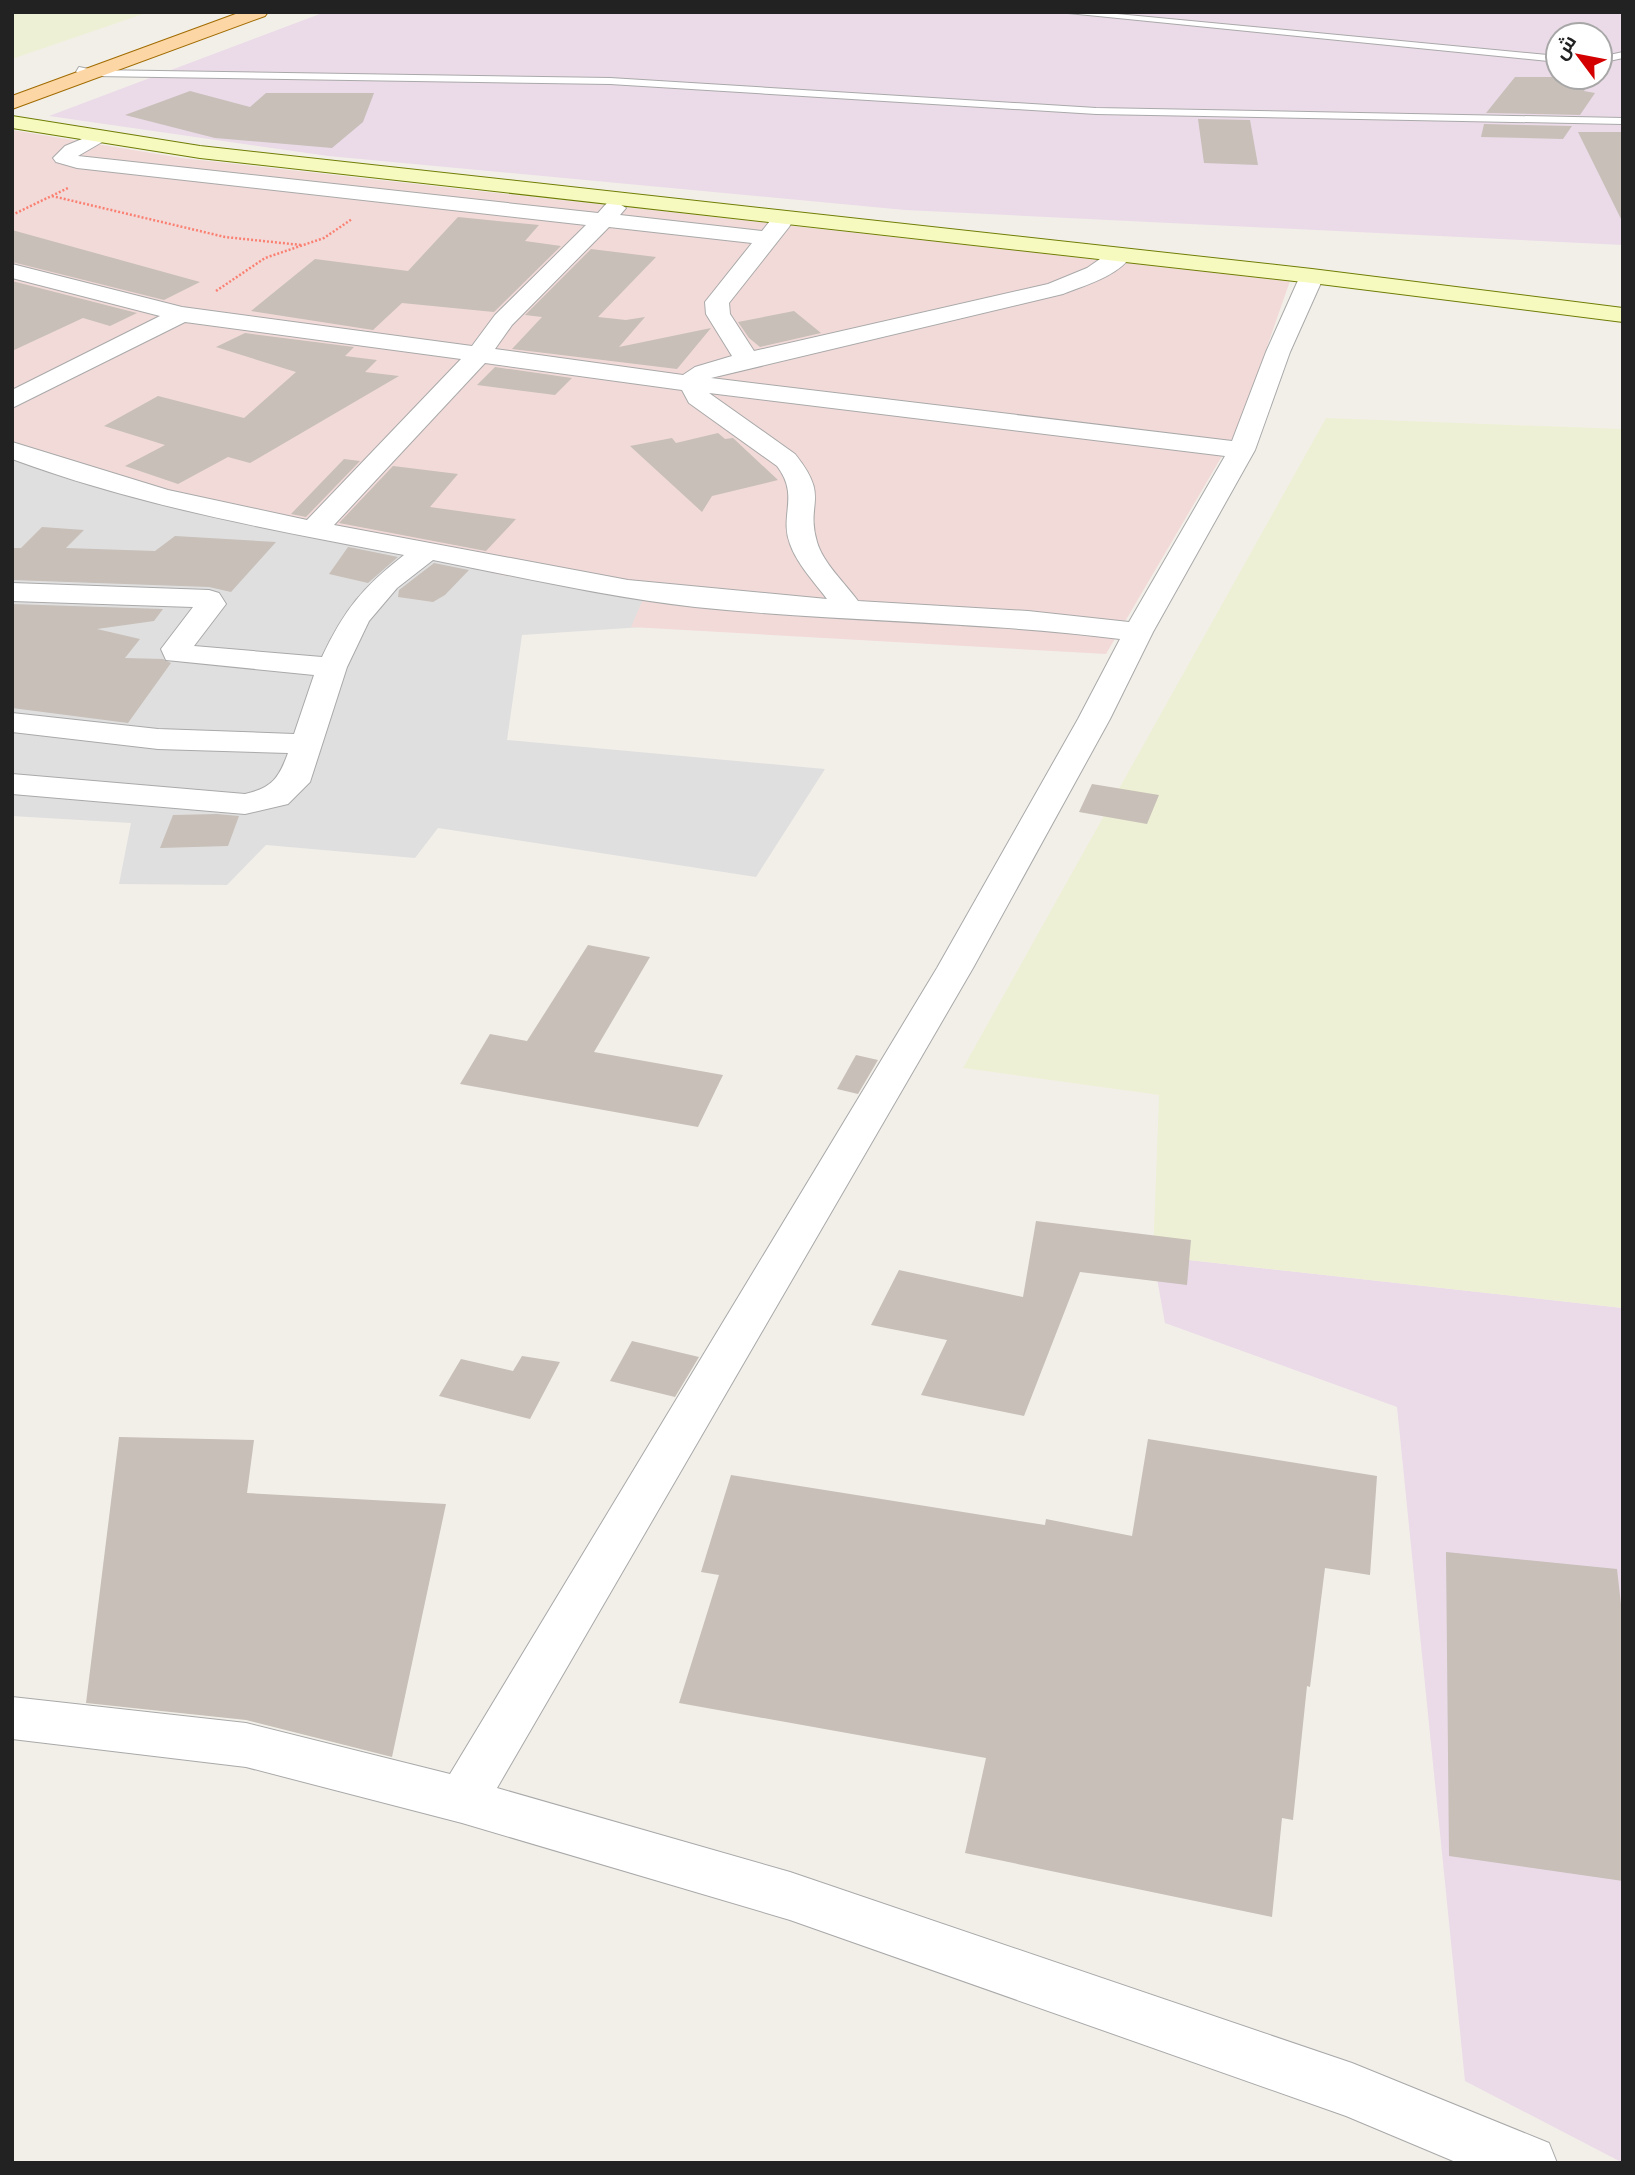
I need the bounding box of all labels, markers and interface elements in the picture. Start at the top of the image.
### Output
north arrow [1544,21,1614,91]
text: ش [1548,30,1581,64]

